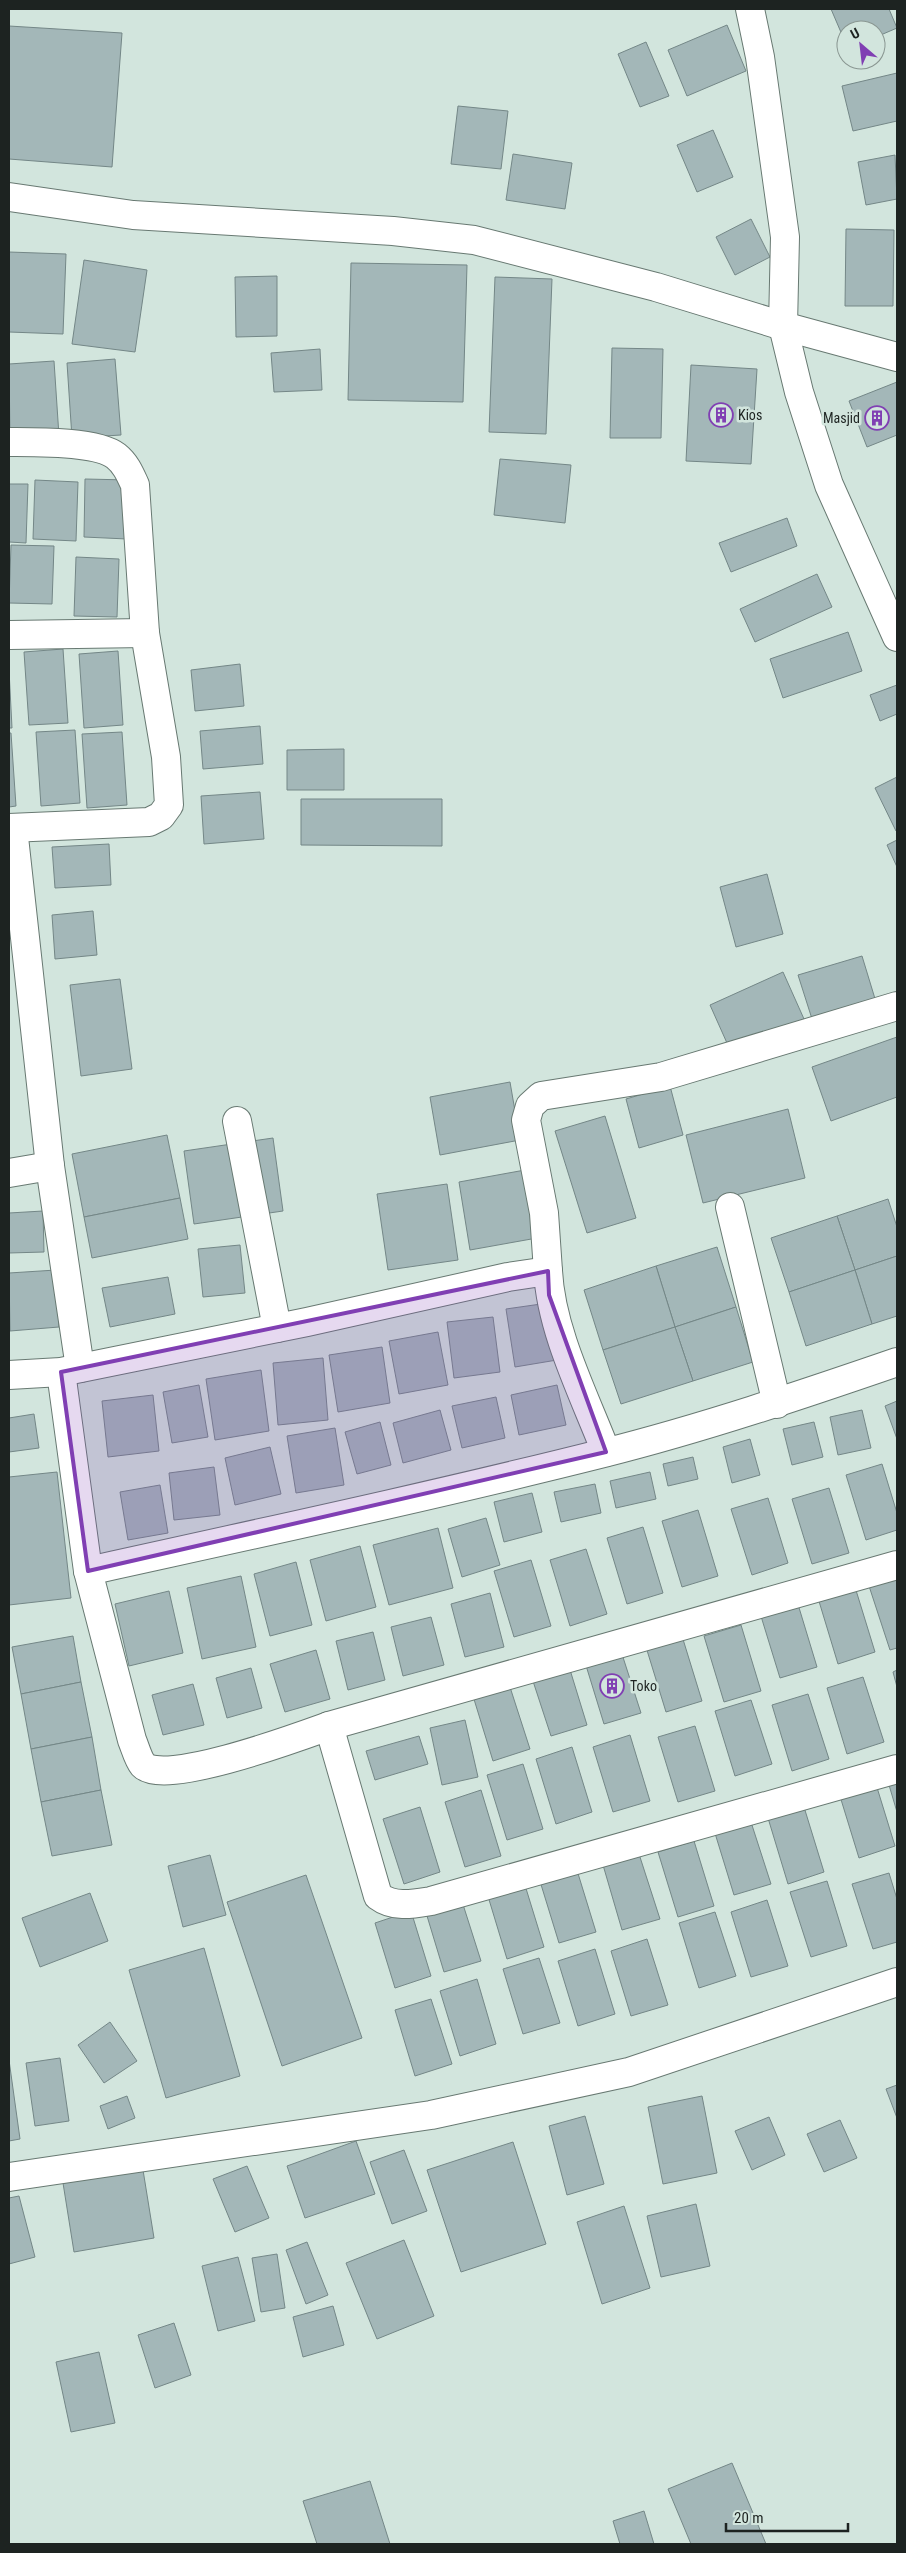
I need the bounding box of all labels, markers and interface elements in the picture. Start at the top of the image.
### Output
north arrow [836,20,886,70]
text: U [848,25,862,42]
building icon: Kios [708,402,734,428]
building icon: Masjid [864,405,890,431]
place label: Kios [738,407,762,423]
place label: Masjid [823,410,860,426]
building icon: Toko [599,1673,625,1699]
place label: Toko [630,1678,657,1694]
scale bar [726,2500,848,2532]
text: 20 m [734,2509,764,2527]

